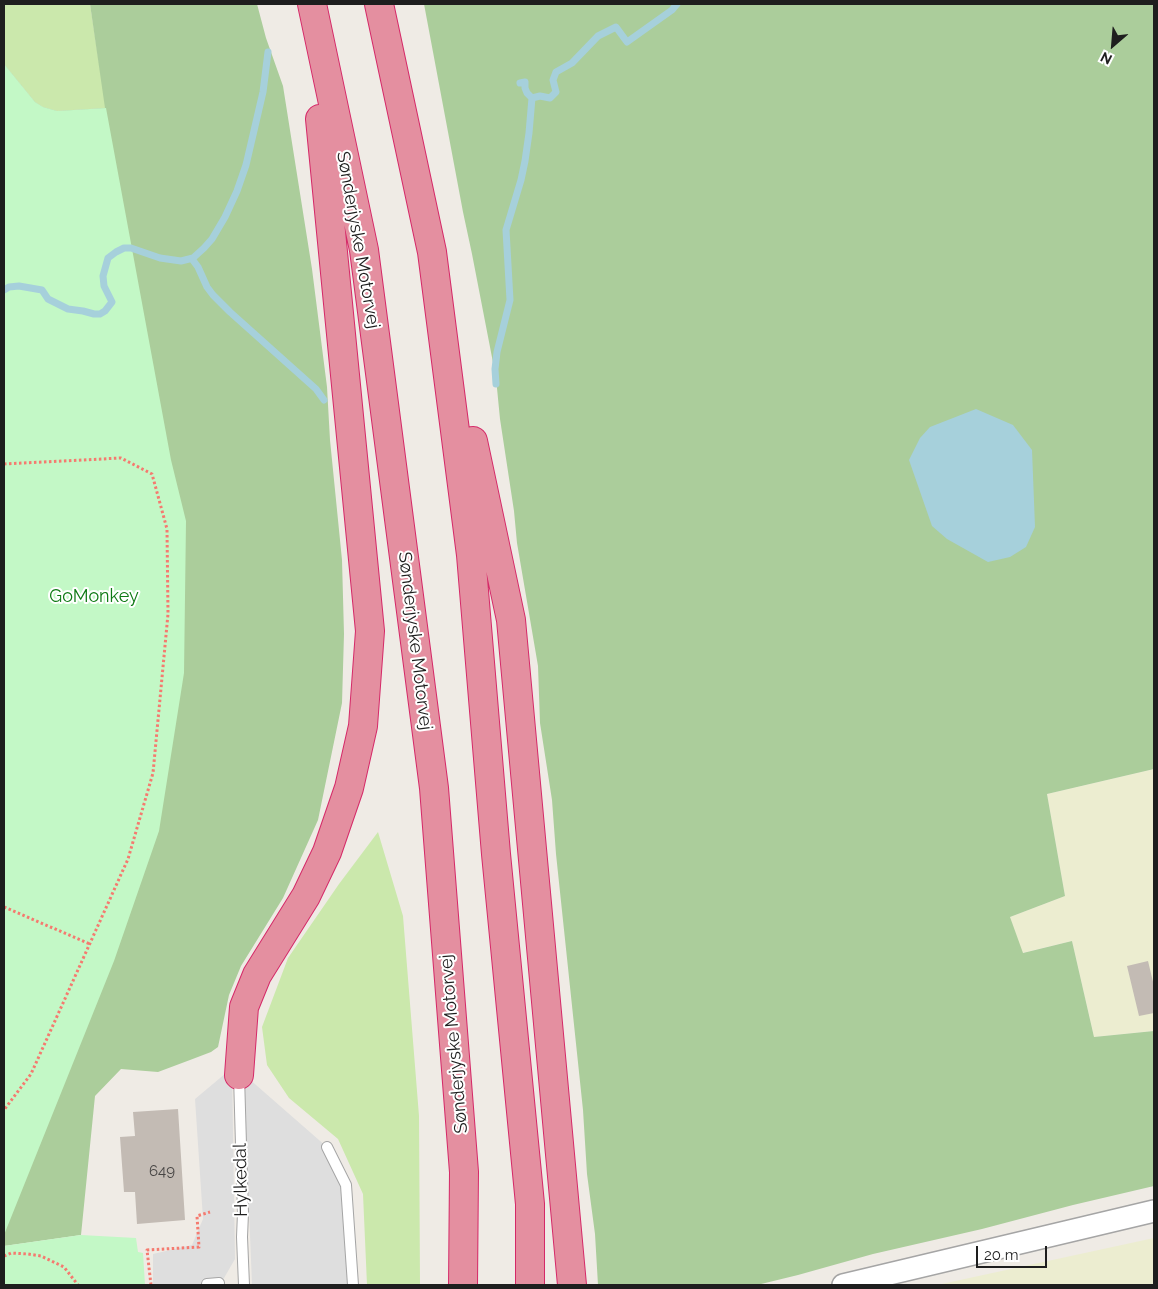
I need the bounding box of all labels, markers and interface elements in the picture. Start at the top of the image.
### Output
north arrow [1088,20,1138,70]
text: N [1098,49,1115,68]
street label: Sønderjyske Motorvej [332,150,384,330]
street label: Sønderjyske Motorvej [393,551,437,731]
park label: GoMonkey [49,586,139,608]
street label: Sønderjyske Motorvej [435,954,473,1134]
street label: Hylkedal [230,1143,252,1217]
house number: 649 [149,1162,175,1180]
scale bar [978,1236,1049,1268]
text: 20 m [984,1246,1019,1264]

